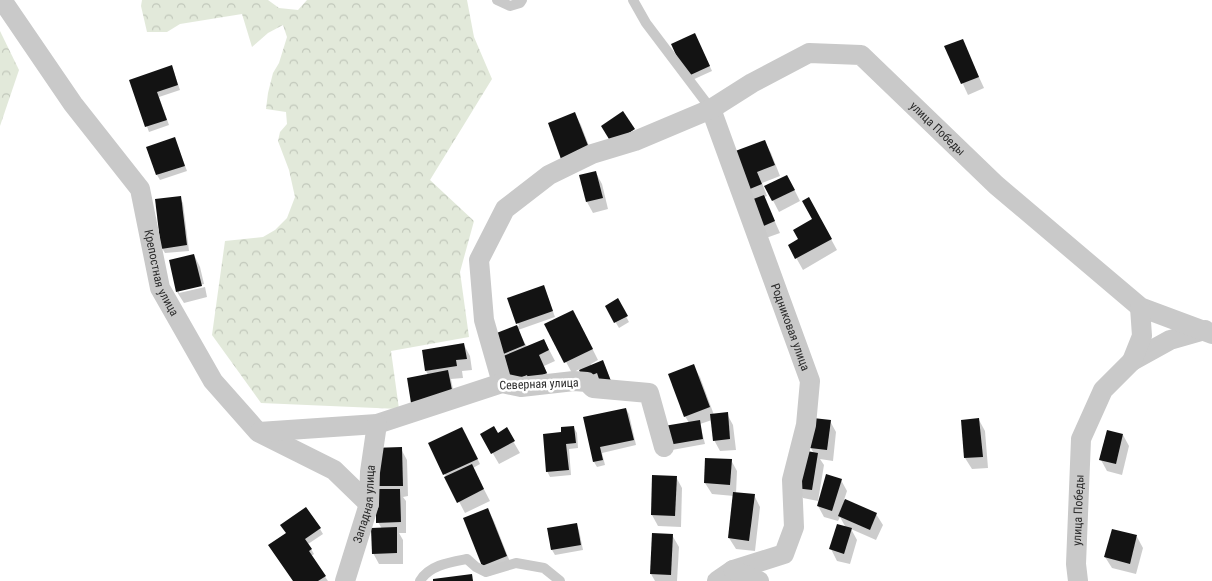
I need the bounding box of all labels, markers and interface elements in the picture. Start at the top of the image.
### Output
street label: улица Победы [907,99,968,158]
street label: Крепостная улица [141,228,182,319]
street label: Родниковая улица [768,281,813,373]
street label: Северная улица [499,376,579,392]
street label: Западная улица [350,464,378,545]
street label: улица Победы [1070,474,1087,546]

